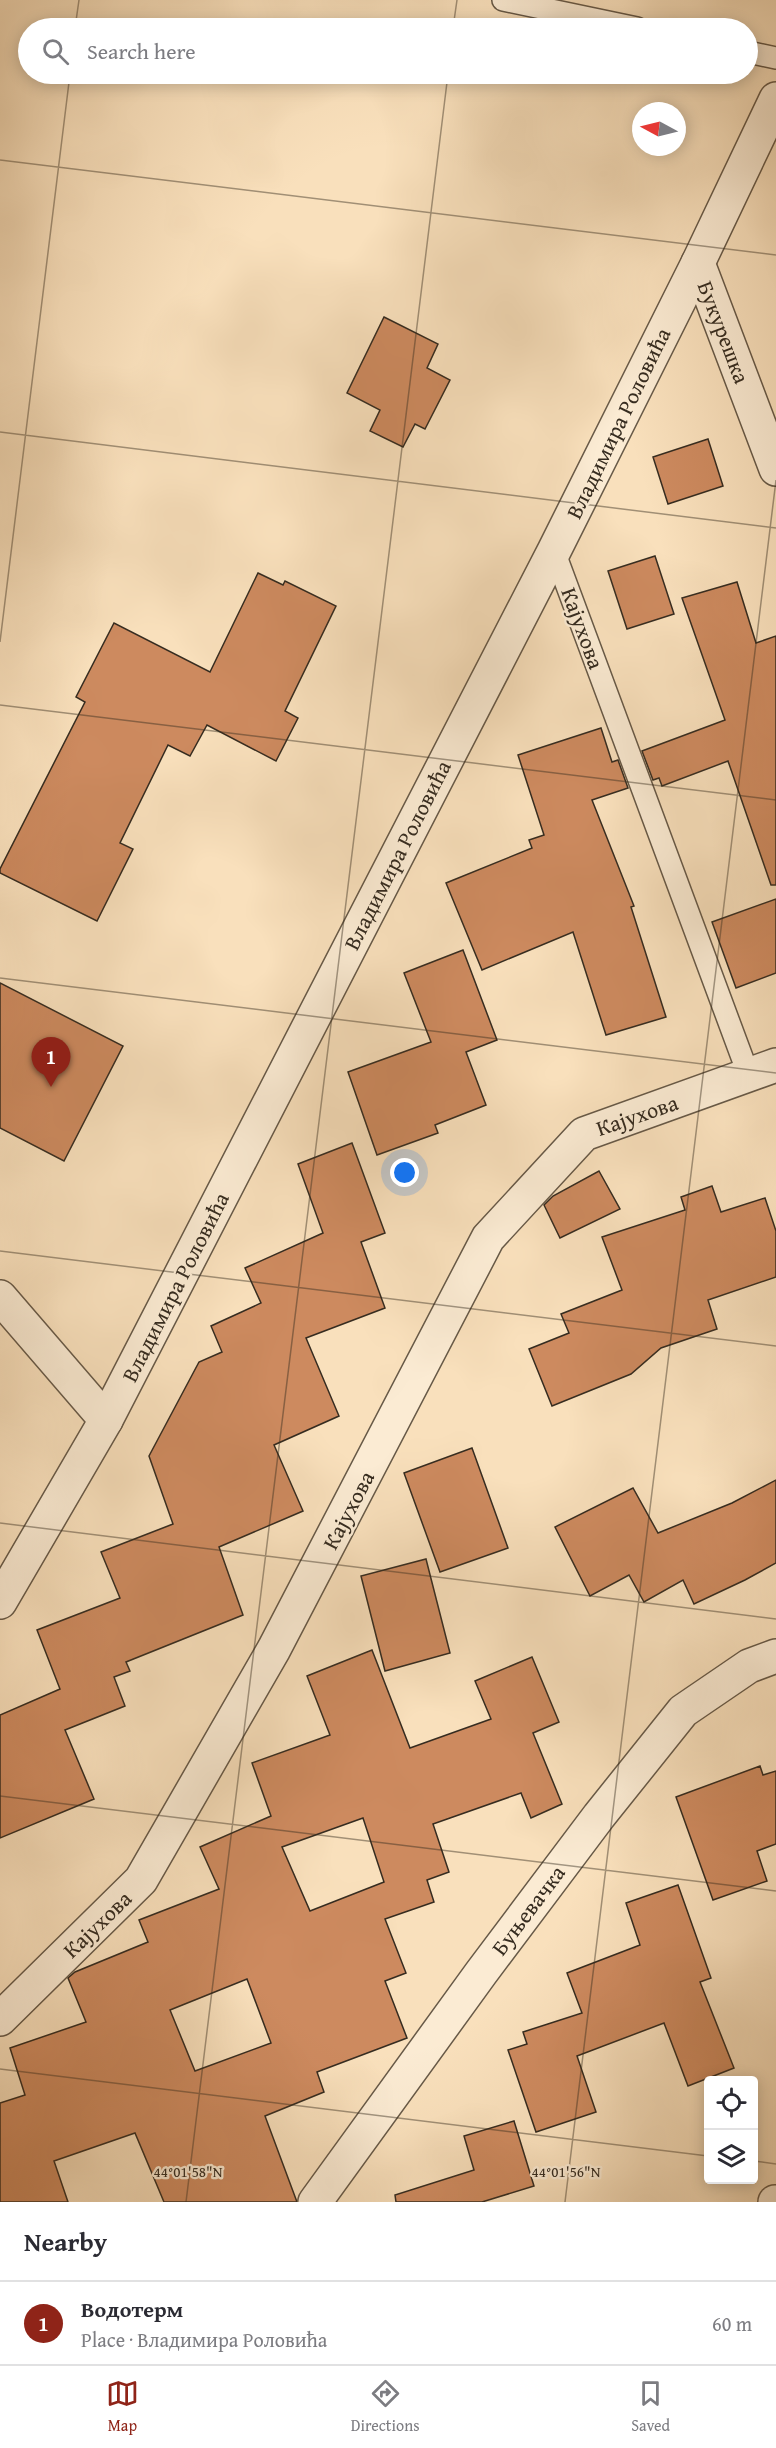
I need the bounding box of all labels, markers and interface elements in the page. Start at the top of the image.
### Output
search box [18,18,758,84]
icon: search [39,35,72,68]
text: Search here [87,35,196,67]
north arrow [632,102,686,156]
street label: Букурешка [690,276,758,388]
street label: Владимира Роловића [558,322,678,524]
street label: Кајухова [553,583,613,674]
street label: Владимира Роловића [335,754,459,955]
pin: 1 [32,1038,70,1087]
street label: Кајухова [592,1086,683,1144]
your location [390,1158,419,1187]
street label: Владимира Роловића [113,1186,237,1387]
street label: Кајухова [314,1465,382,1555]
street label: Буњевачка [483,1858,573,1962]
street label: Кајухова [55,1883,139,1965]
map controls [704,2076,758,2184]
button: locate [704,2076,758,2130]
button: layers [704,2130,758,2184]
text: 44°01'58"N [154,2161,223,2182]
text: 44°01'56"N [532,2161,601,2182]
text: Nearby [24,2222,107,2261]
text: Водотерм [81,2293,183,2325]
text: 1 [38,2309,49,2338]
text: 60 m [712,2309,752,2338]
text: Place · Владимира Роловића [81,2325,327,2354]
tab: Map [106,2377,139,2437]
tab: Directions [351,2377,420,2437]
tab: Saved [631,2377,670,2437]

